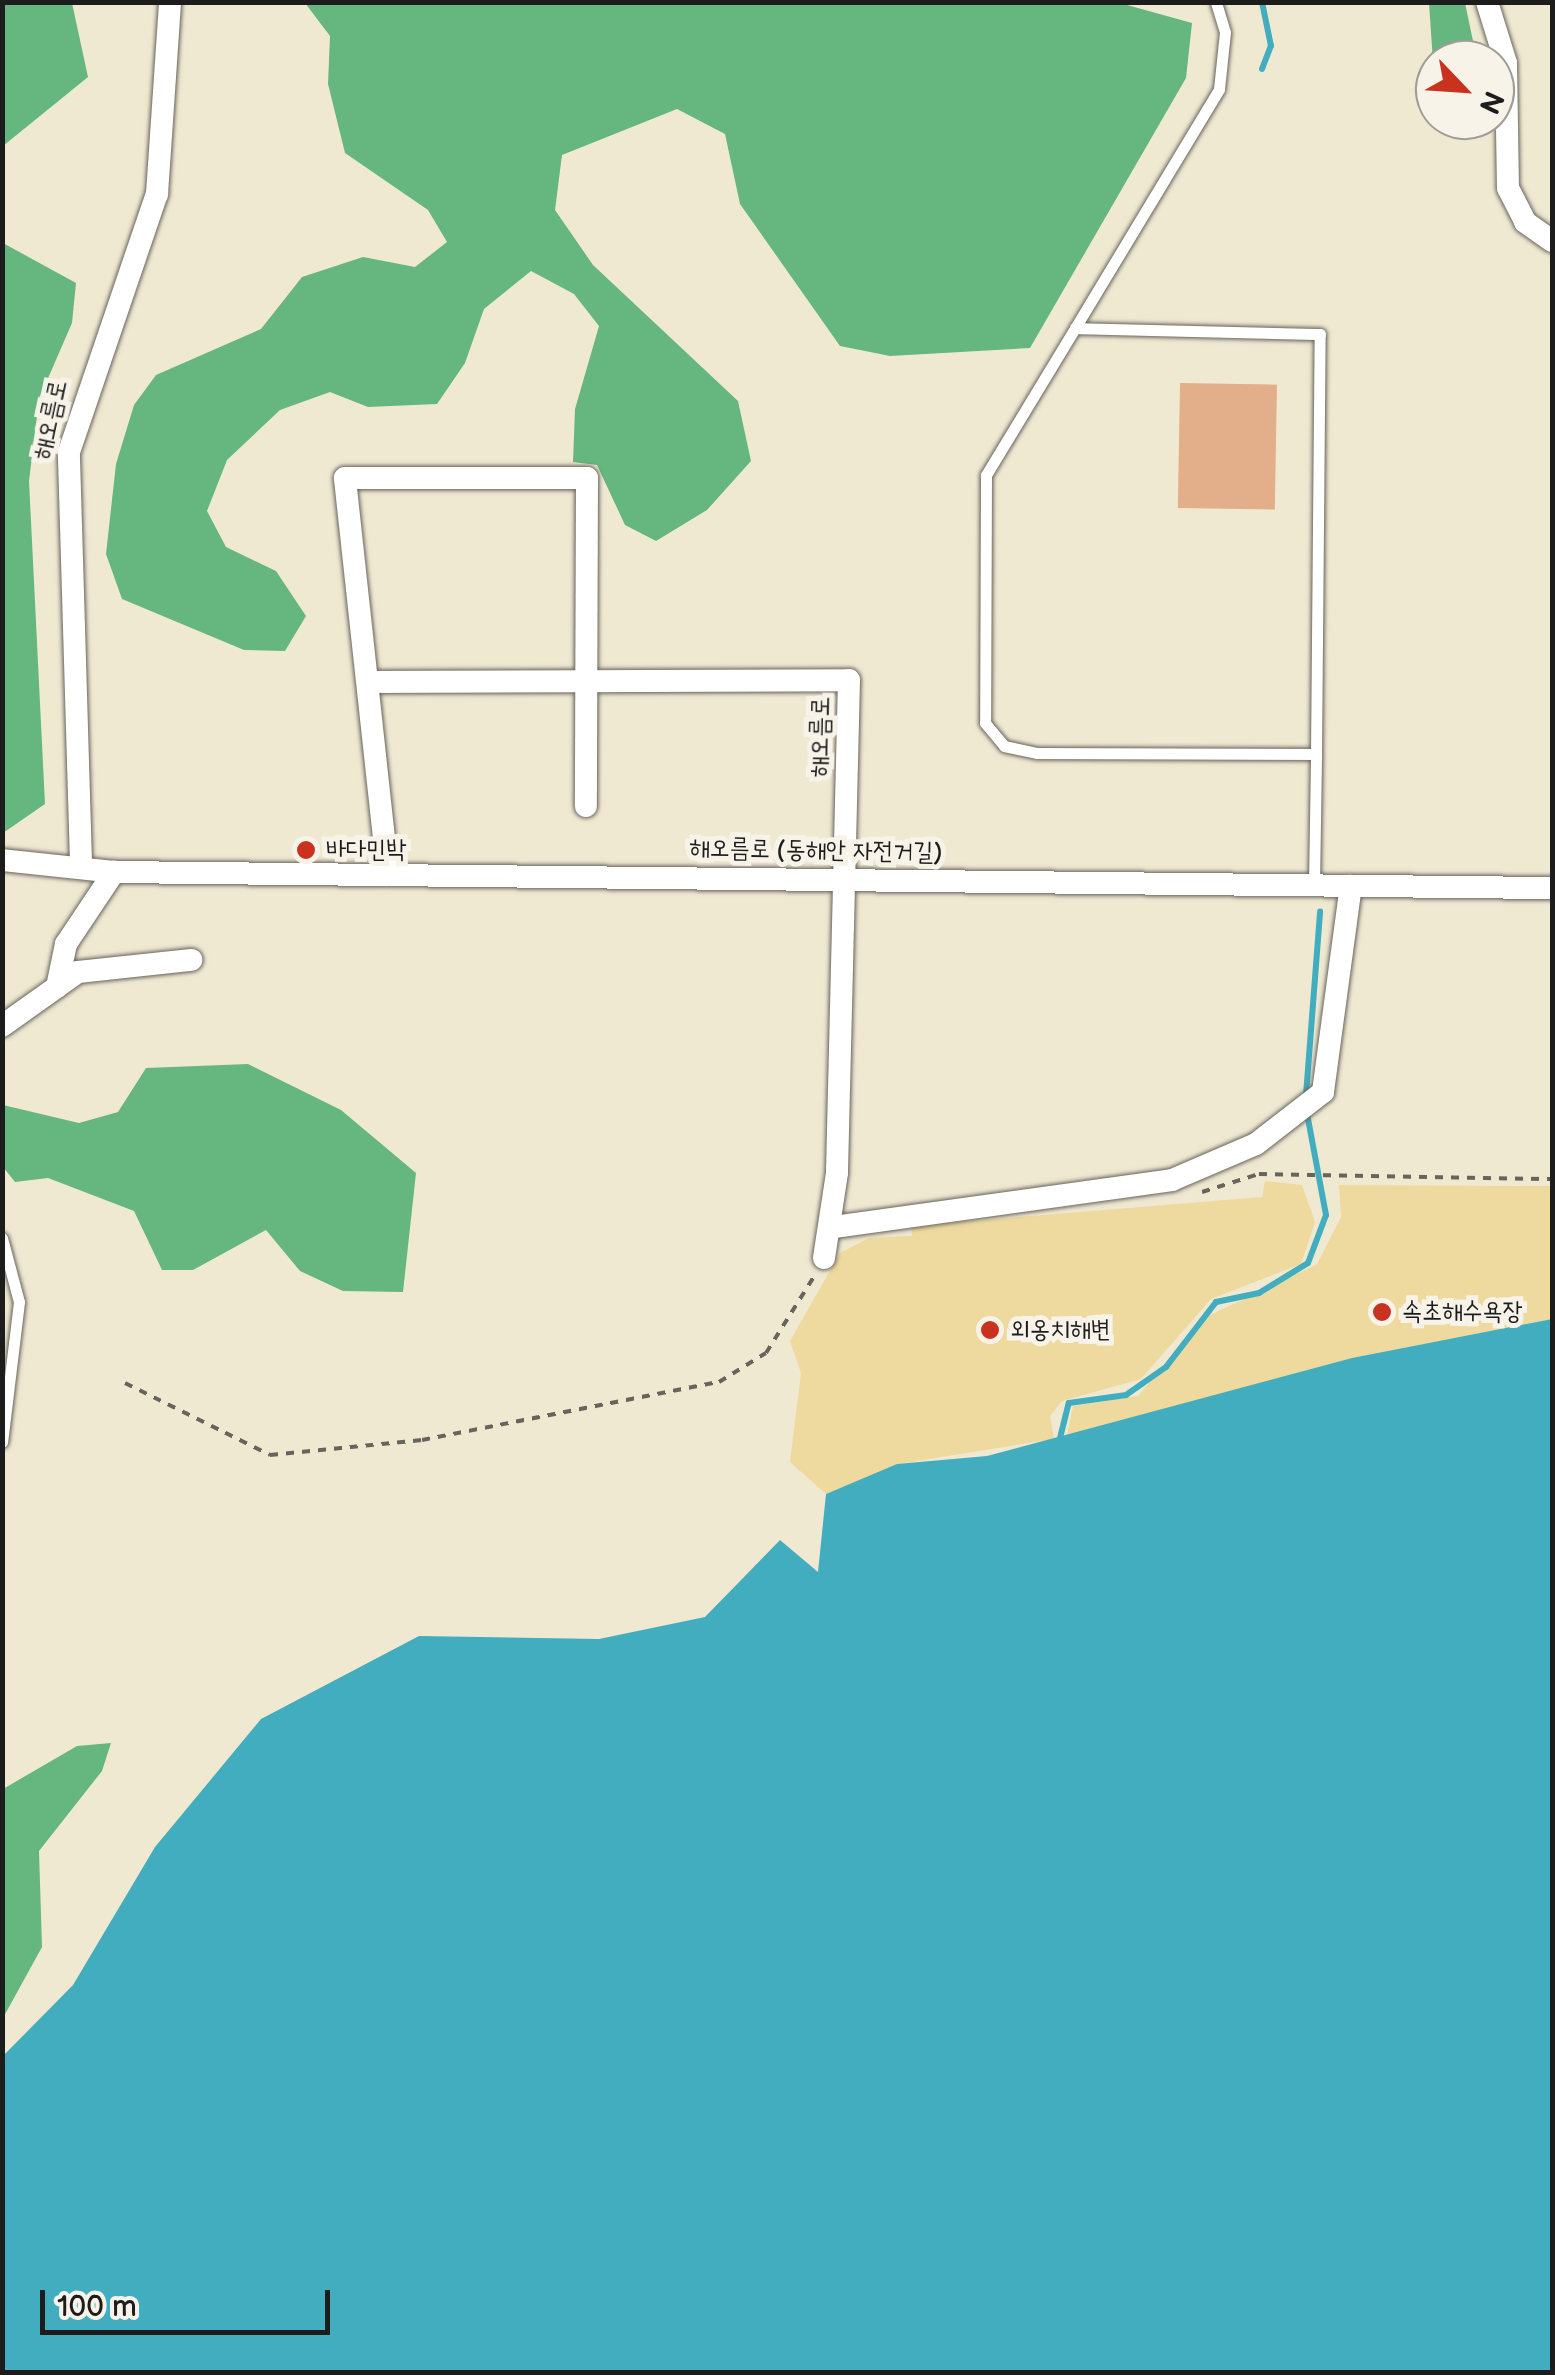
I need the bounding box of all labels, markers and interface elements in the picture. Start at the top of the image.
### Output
north arrow [1415,40,1515,140]
text: N [1471,86,1510,119]
street label: 해오름로 [28,378,74,462]
street label: 해오름로 [805,697,837,777]
street label: 해오름로 (동해안 자전거길) [689,834,943,868]
place label: 바다민박 [326,835,406,865]
marker: 바다민박 [295,839,317,861]
place label: 속초해수욕장 [1402,1297,1523,1327]
marker: 속초해수욕장 [1371,1301,1393,1323]
place label: 외옹치해변 [1010,1315,1111,1345]
marker: 외옹치해변 [979,1319,1001,1341]
scale bar [45,2270,335,2332]
text: 100 m [57,2289,137,2325]

